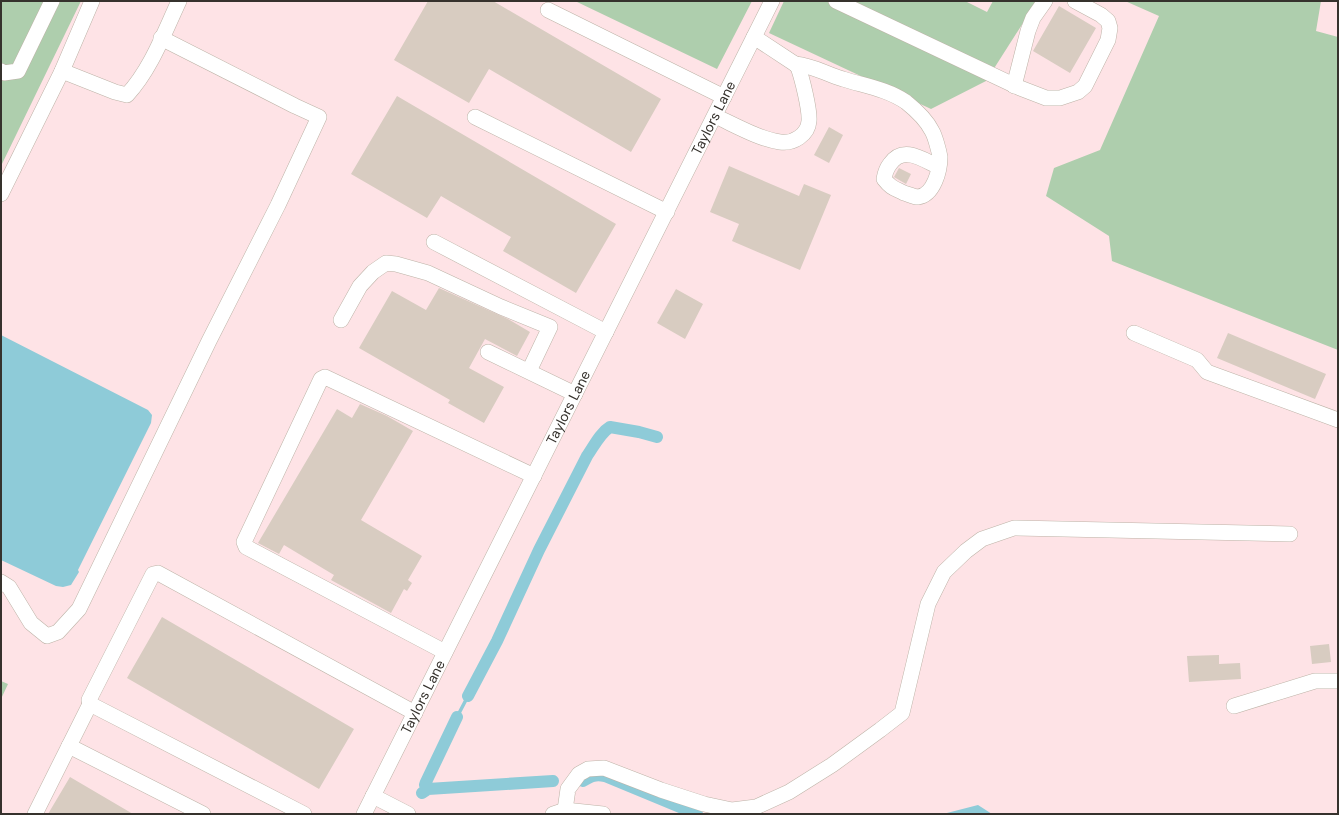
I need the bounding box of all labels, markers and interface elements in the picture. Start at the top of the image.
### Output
street label: Taylors Lane [687,78,740,158]
street label: Taylors Lane [542,367,594,447]
street label: Taylors Lane [397,657,449,737]

